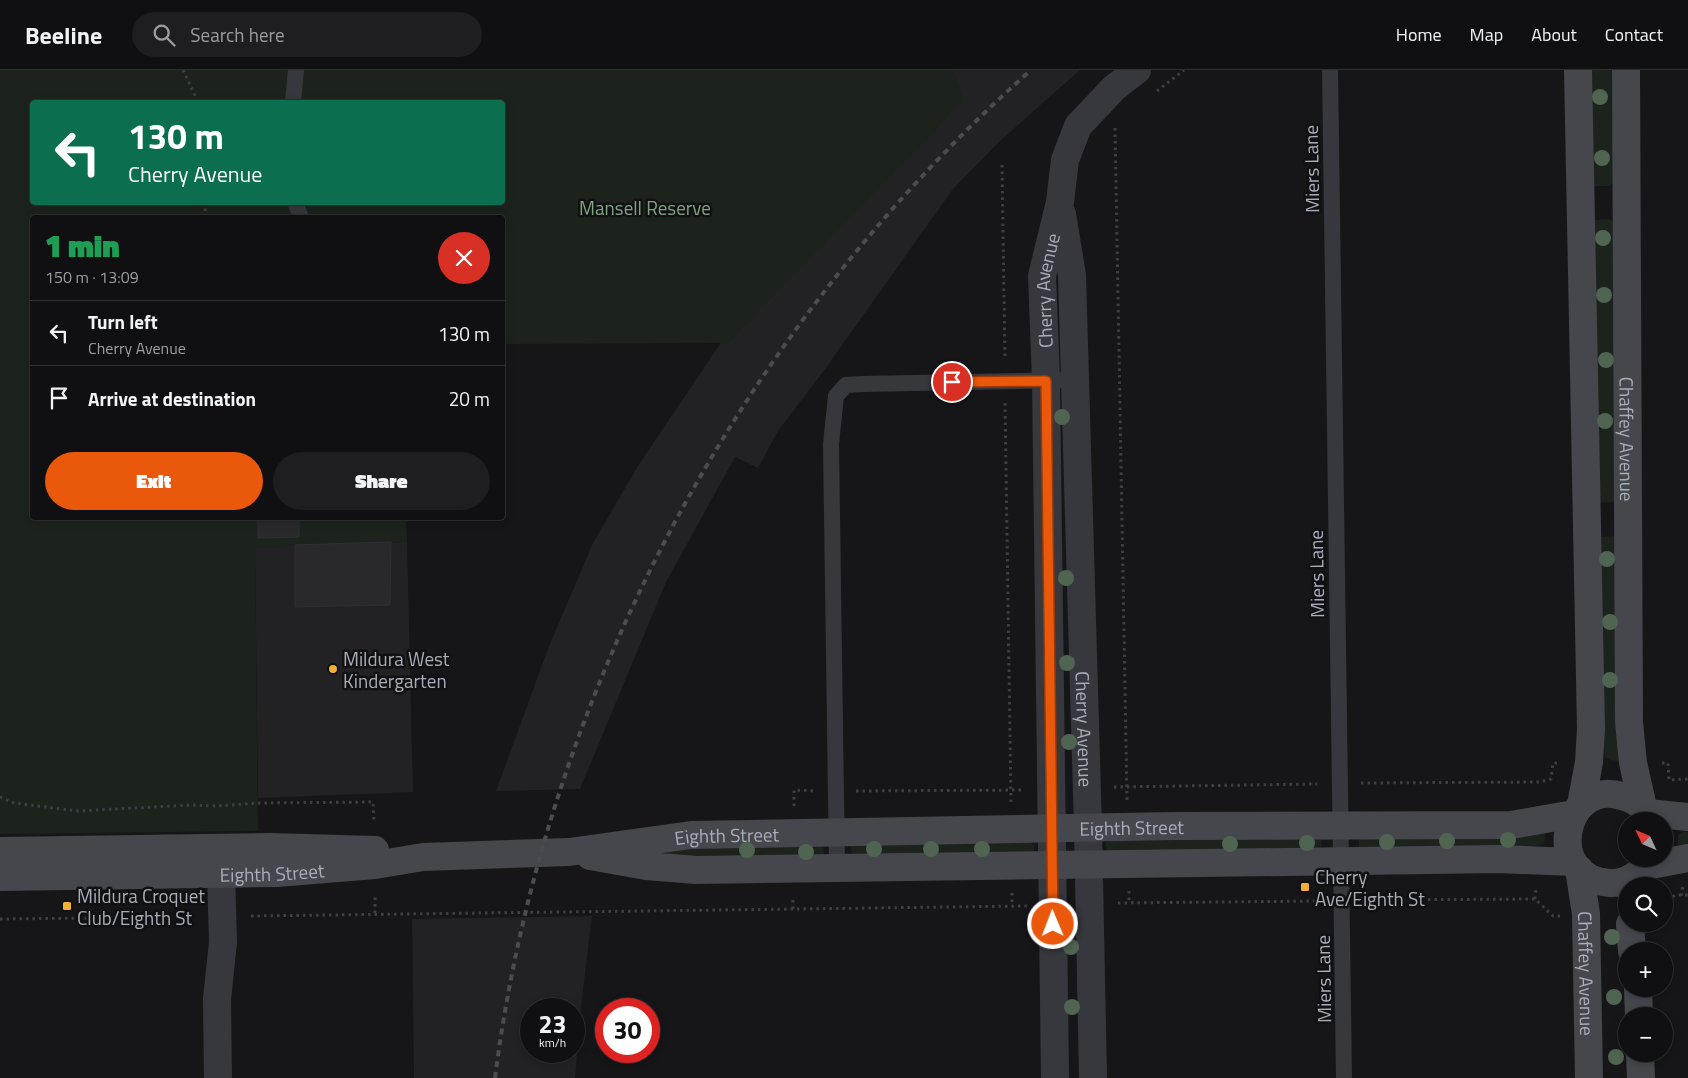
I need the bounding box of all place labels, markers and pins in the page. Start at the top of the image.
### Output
pin [931,361,973,403]
place label: Mildura West Kindergarten [343,644,450,695]
marker: Mildura West Kindergarten [327,663,339,675]
place label: Cherry Ave/Eighth St [1315,862,1425,913]
place label: Mildura Croquet Club/Eighth St [77,881,205,932]
marker: Cherry Ave/Eighth St [1299,881,1311,893]
marker: Mildura Croquet Club/Eighth St [61,900,73,912]

